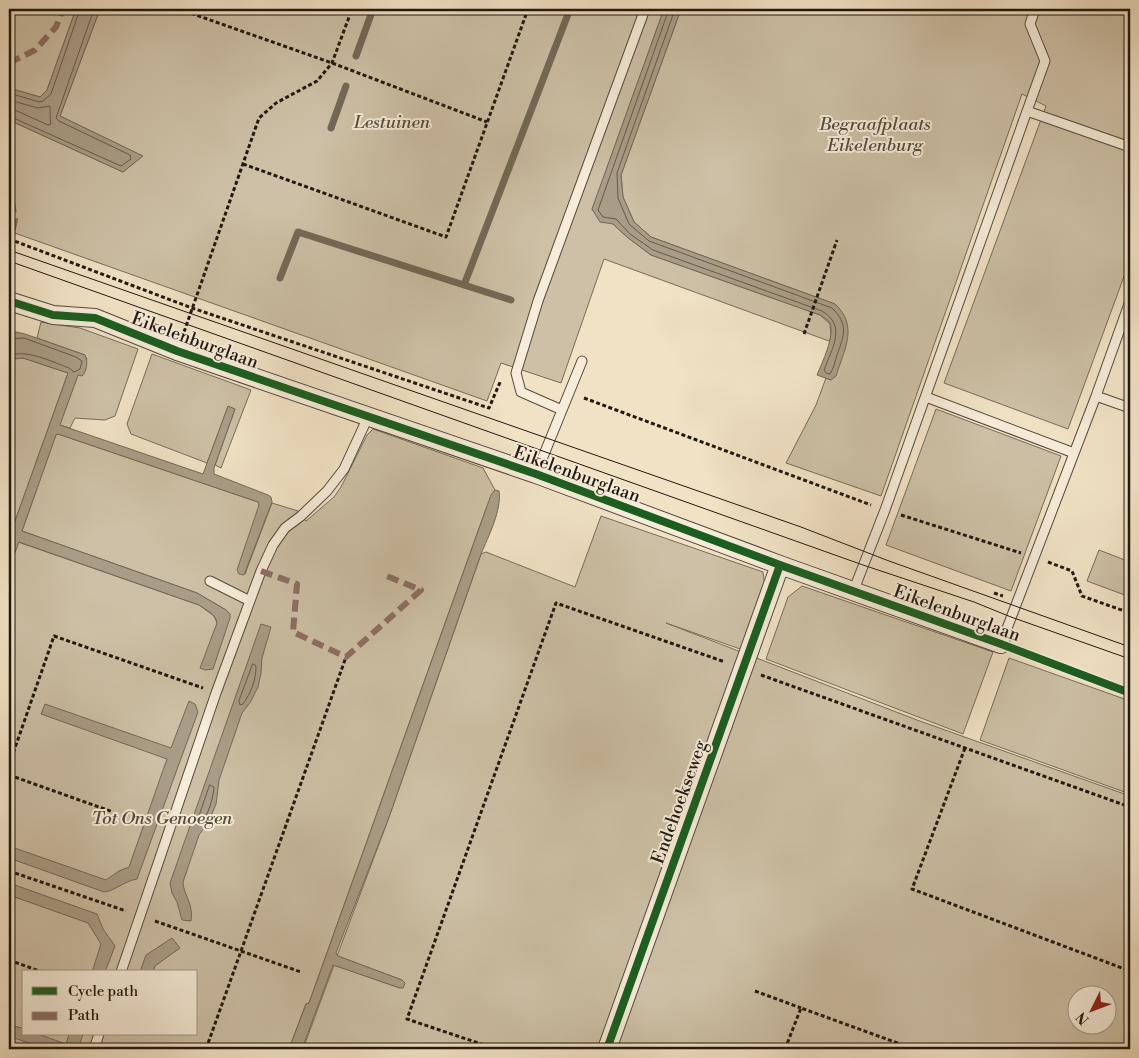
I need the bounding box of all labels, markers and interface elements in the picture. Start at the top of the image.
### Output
park label: Lestuinen [353,111,431,134]
park label: Begraafplaats Eikelenburg [818,113,931,157]
street label: Eikelenburglaan [128,307,262,374]
street label: Eikelenburglaan [510,441,644,508]
street label: Eikelenburglaan [890,580,1024,647]
street label: Endehoekseweg [646,736,713,867]
park label: Tot Ons Genoegen [92,807,233,830]
legend [22,970,198,1036]
text: Cycle path [68,982,138,1001]
north arrow [1066,986,1116,1036]
text: Path [68,1006,100,1025]
text: N [1073,1008,1093,1028]

